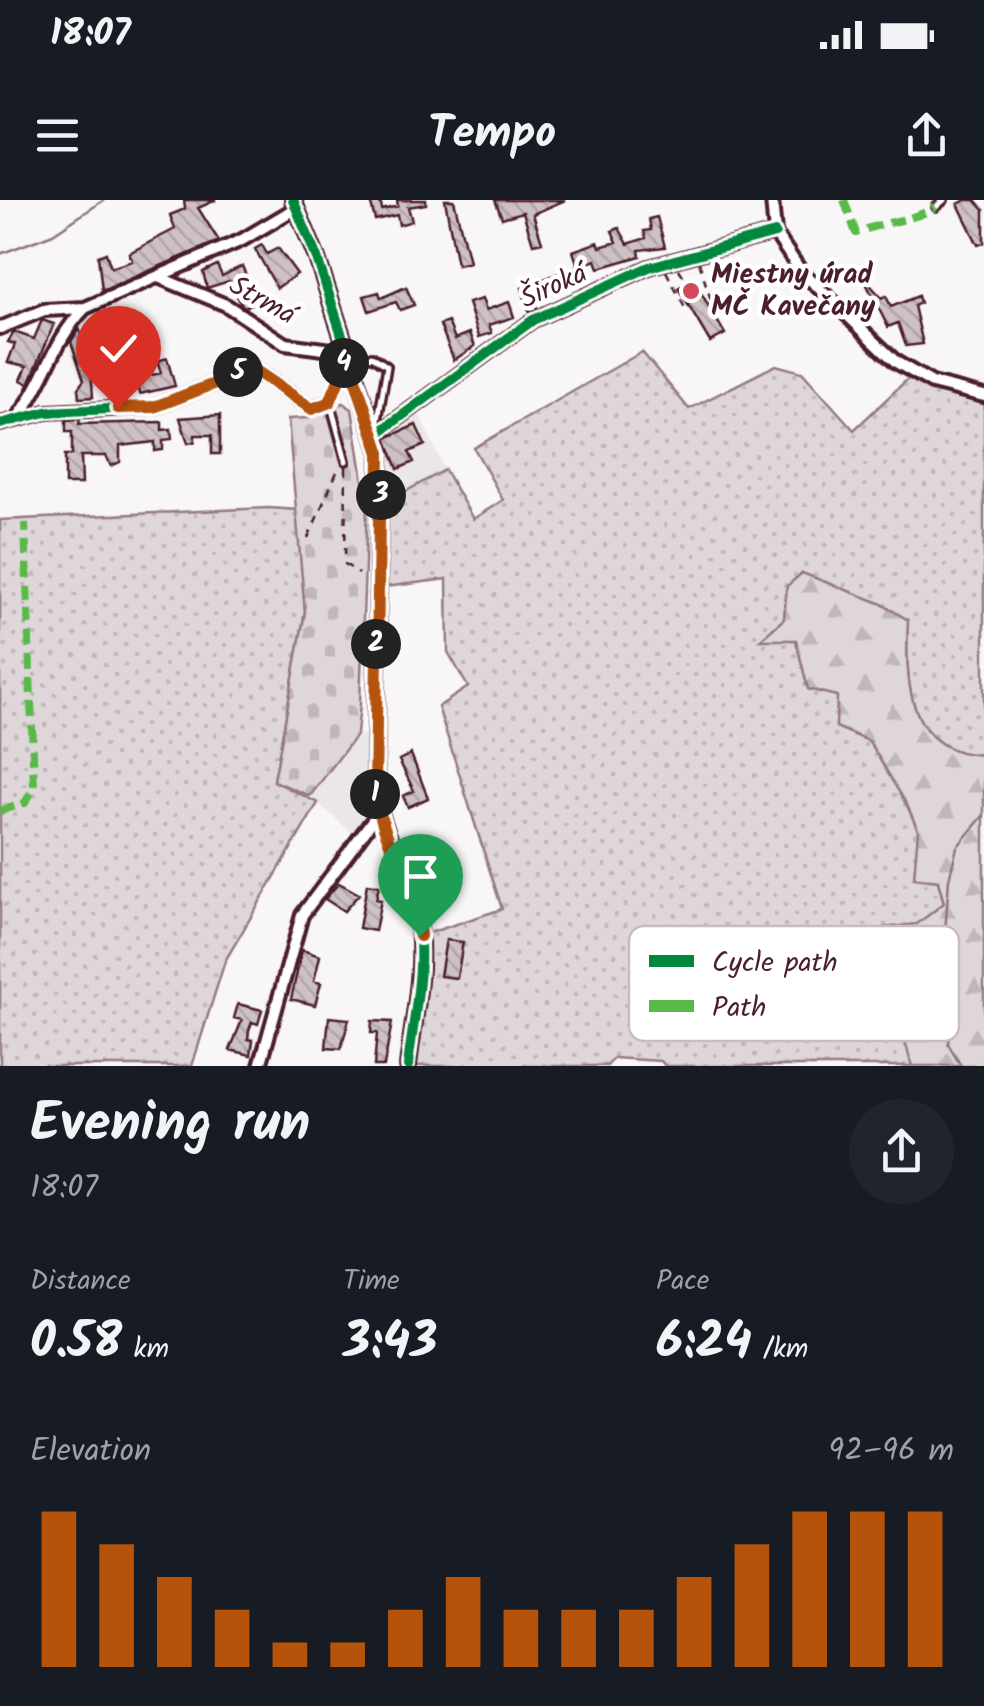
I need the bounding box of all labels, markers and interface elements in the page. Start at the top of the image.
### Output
text: 18:07 [50,5,131,65]
text: Tempo [428,99,556,171]
icon: menu [30,108,85,163]
icon: share [899,108,954,163]
street label: Široká [513,251,598,322]
place label: Miestny úrad MČ Kavečany [711,253,876,330]
street label: Strmá [220,264,306,339]
marker: Miestny úrad MČ Kavečany [680,280,702,302]
pin [76,306,161,409]
icon: check [91,321,146,376]
pin: 4 [319,338,369,388]
text: 4 [336,340,352,385]
pin: 5 [213,347,263,397]
text: 5 [231,349,245,394]
pin: 3 [356,470,406,520]
text: 3 [373,472,389,517]
pin: 2 [351,619,401,669]
text: 2 [368,621,384,666]
pin: 1 [350,769,400,819]
text: 1 [371,771,379,816]
pin [378,834,463,937]
icon: arrive [393,849,448,904]
legend [629,926,959,1041]
text: Cycle path [712,941,837,986]
text: Path [712,986,766,1031]
text: Evening run [30,1082,310,1169]
button: share [849,1099,954,1204]
text: 18:07 [30,1163,98,1214]
text: Distance [30,1259,131,1304]
text: Time [343,1259,400,1304]
text: Pace [656,1259,709,1304]
text: 0.58 [30,1304,122,1384]
text: 3:43 [343,1304,437,1384]
text: 6:24 [656,1304,752,1384]
text: km [122,1327,169,1372]
text: /km [752,1327,808,1372]
text: Elevation [30,1426,151,1477]
text: 92–96 m [829,1426,954,1477]

